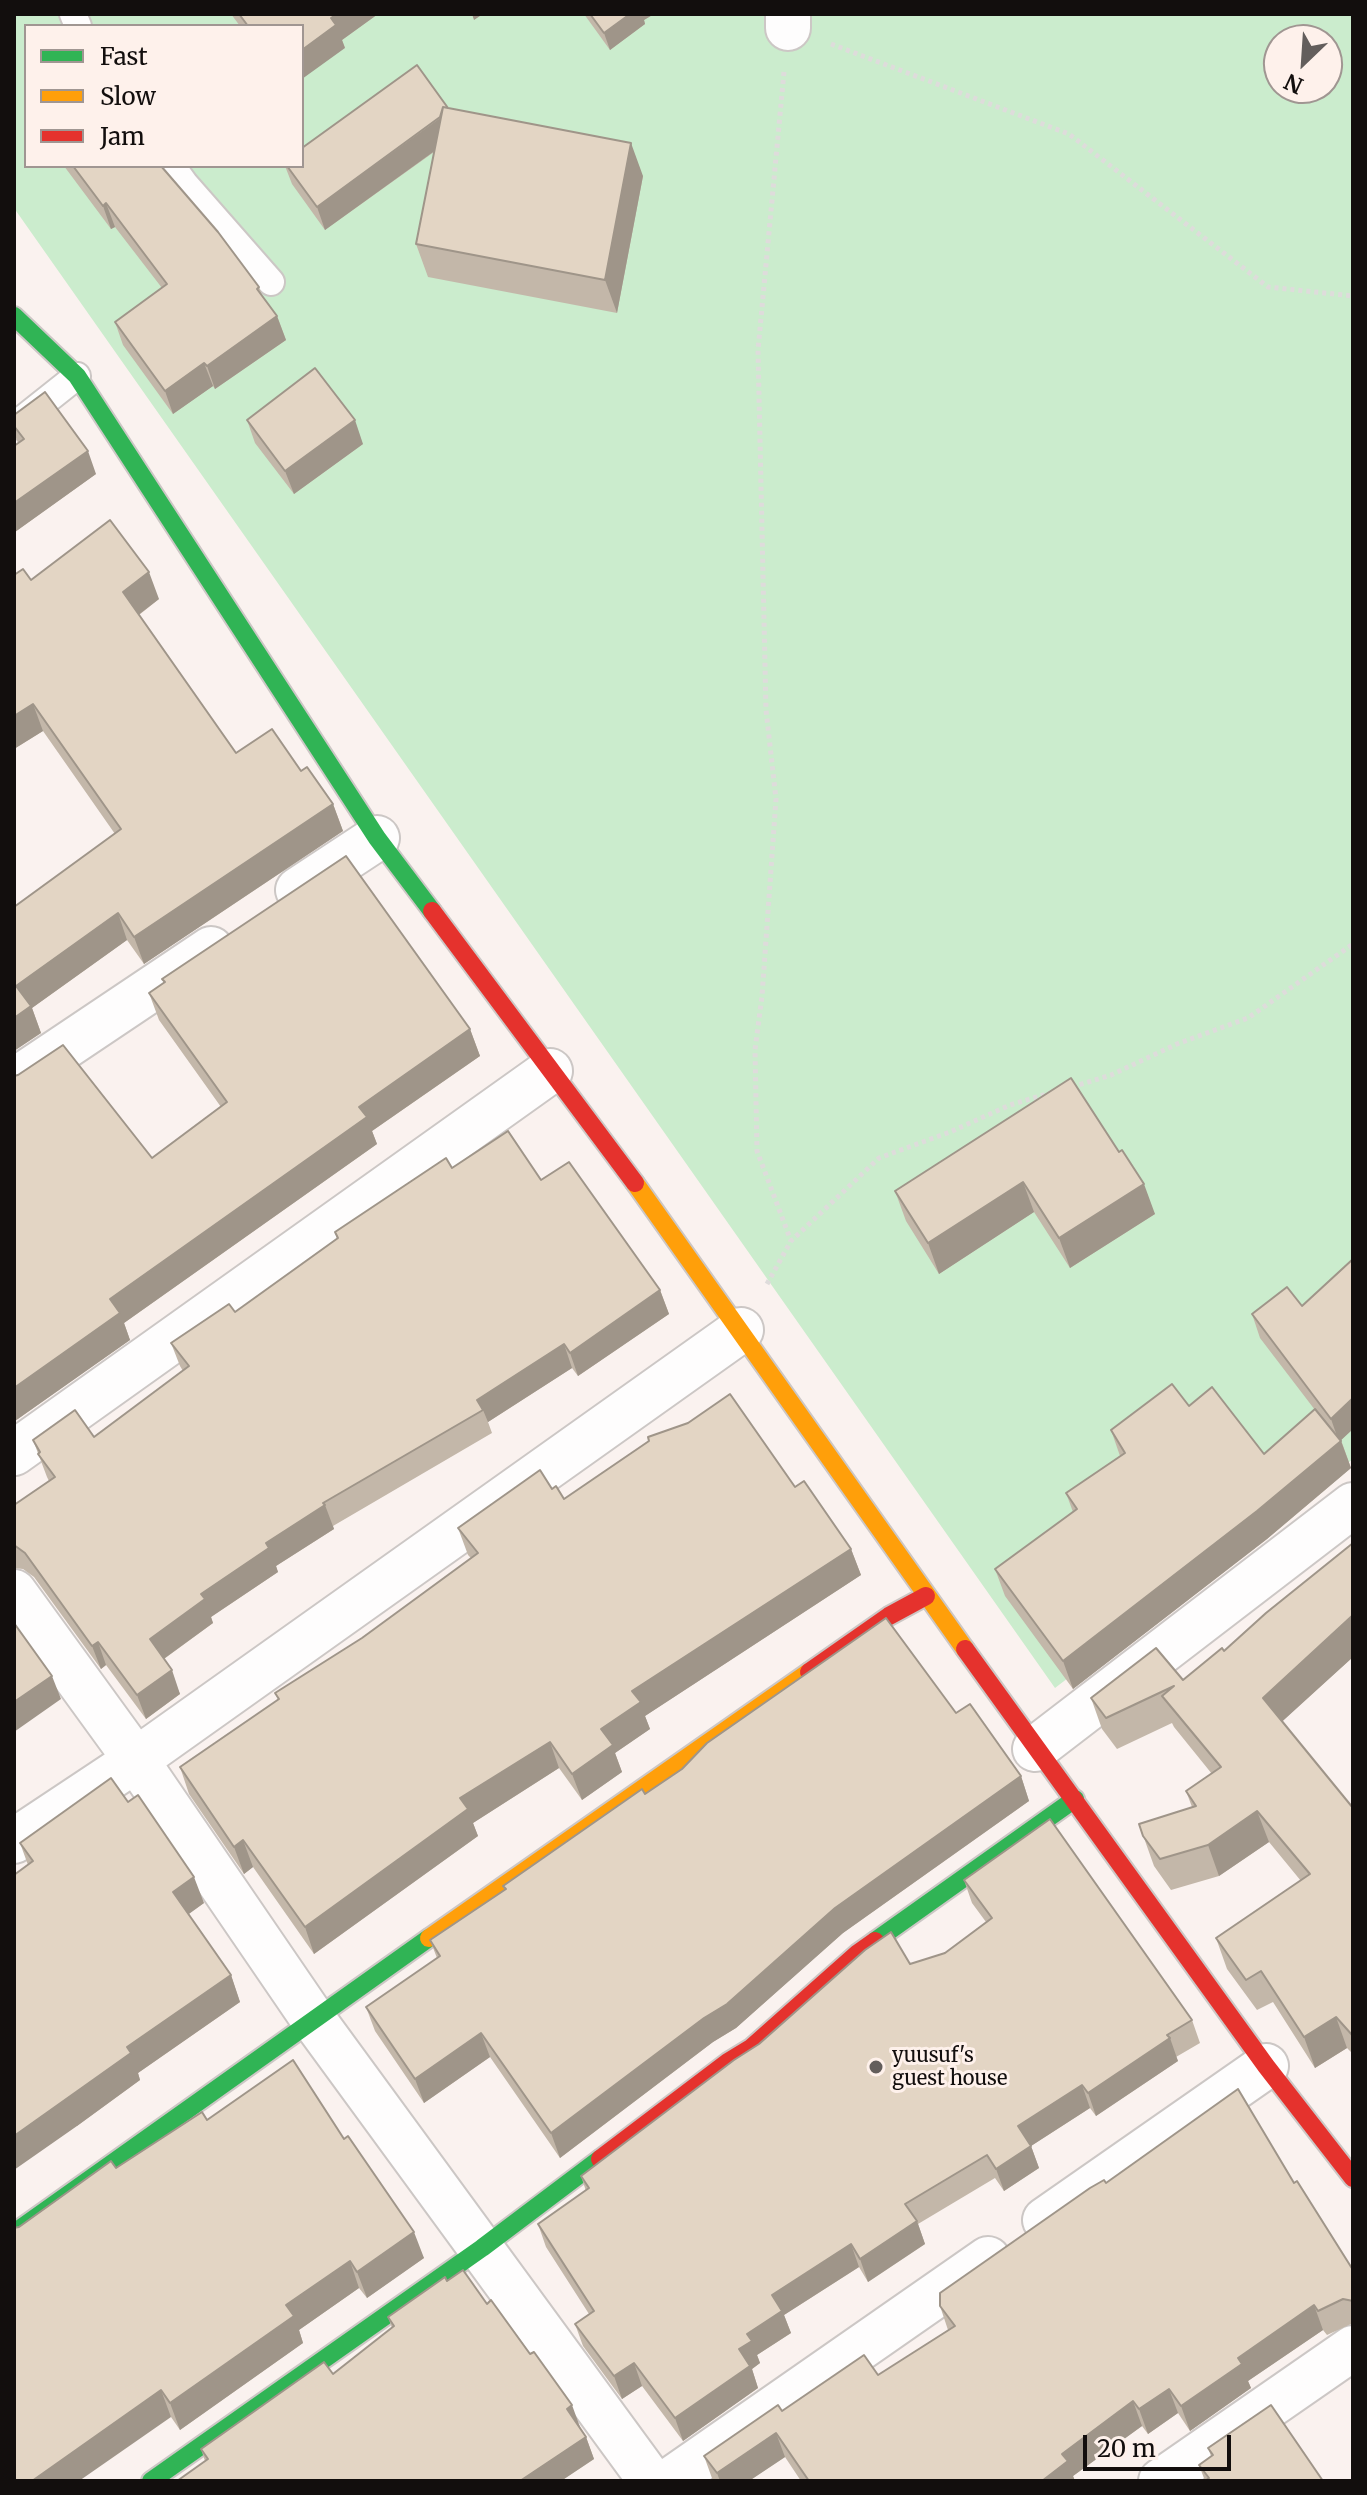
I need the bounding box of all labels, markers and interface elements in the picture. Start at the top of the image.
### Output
legend [24,24,304,168]
north arrow [1263,24,1343,104]
text: Fast [100,41,148,72]
text: N [1280,68,1308,100]
text: Slow [100,81,156,112]
text: Jam [100,121,145,152]
place label: yuusuf's guest house [892,2044,1007,2091]
marker: yuusuf's guest house [867,2058,885,2076]
scale bar [1087,2419,1235,2469]
text: 20 m [1097,2433,1156,2464]

